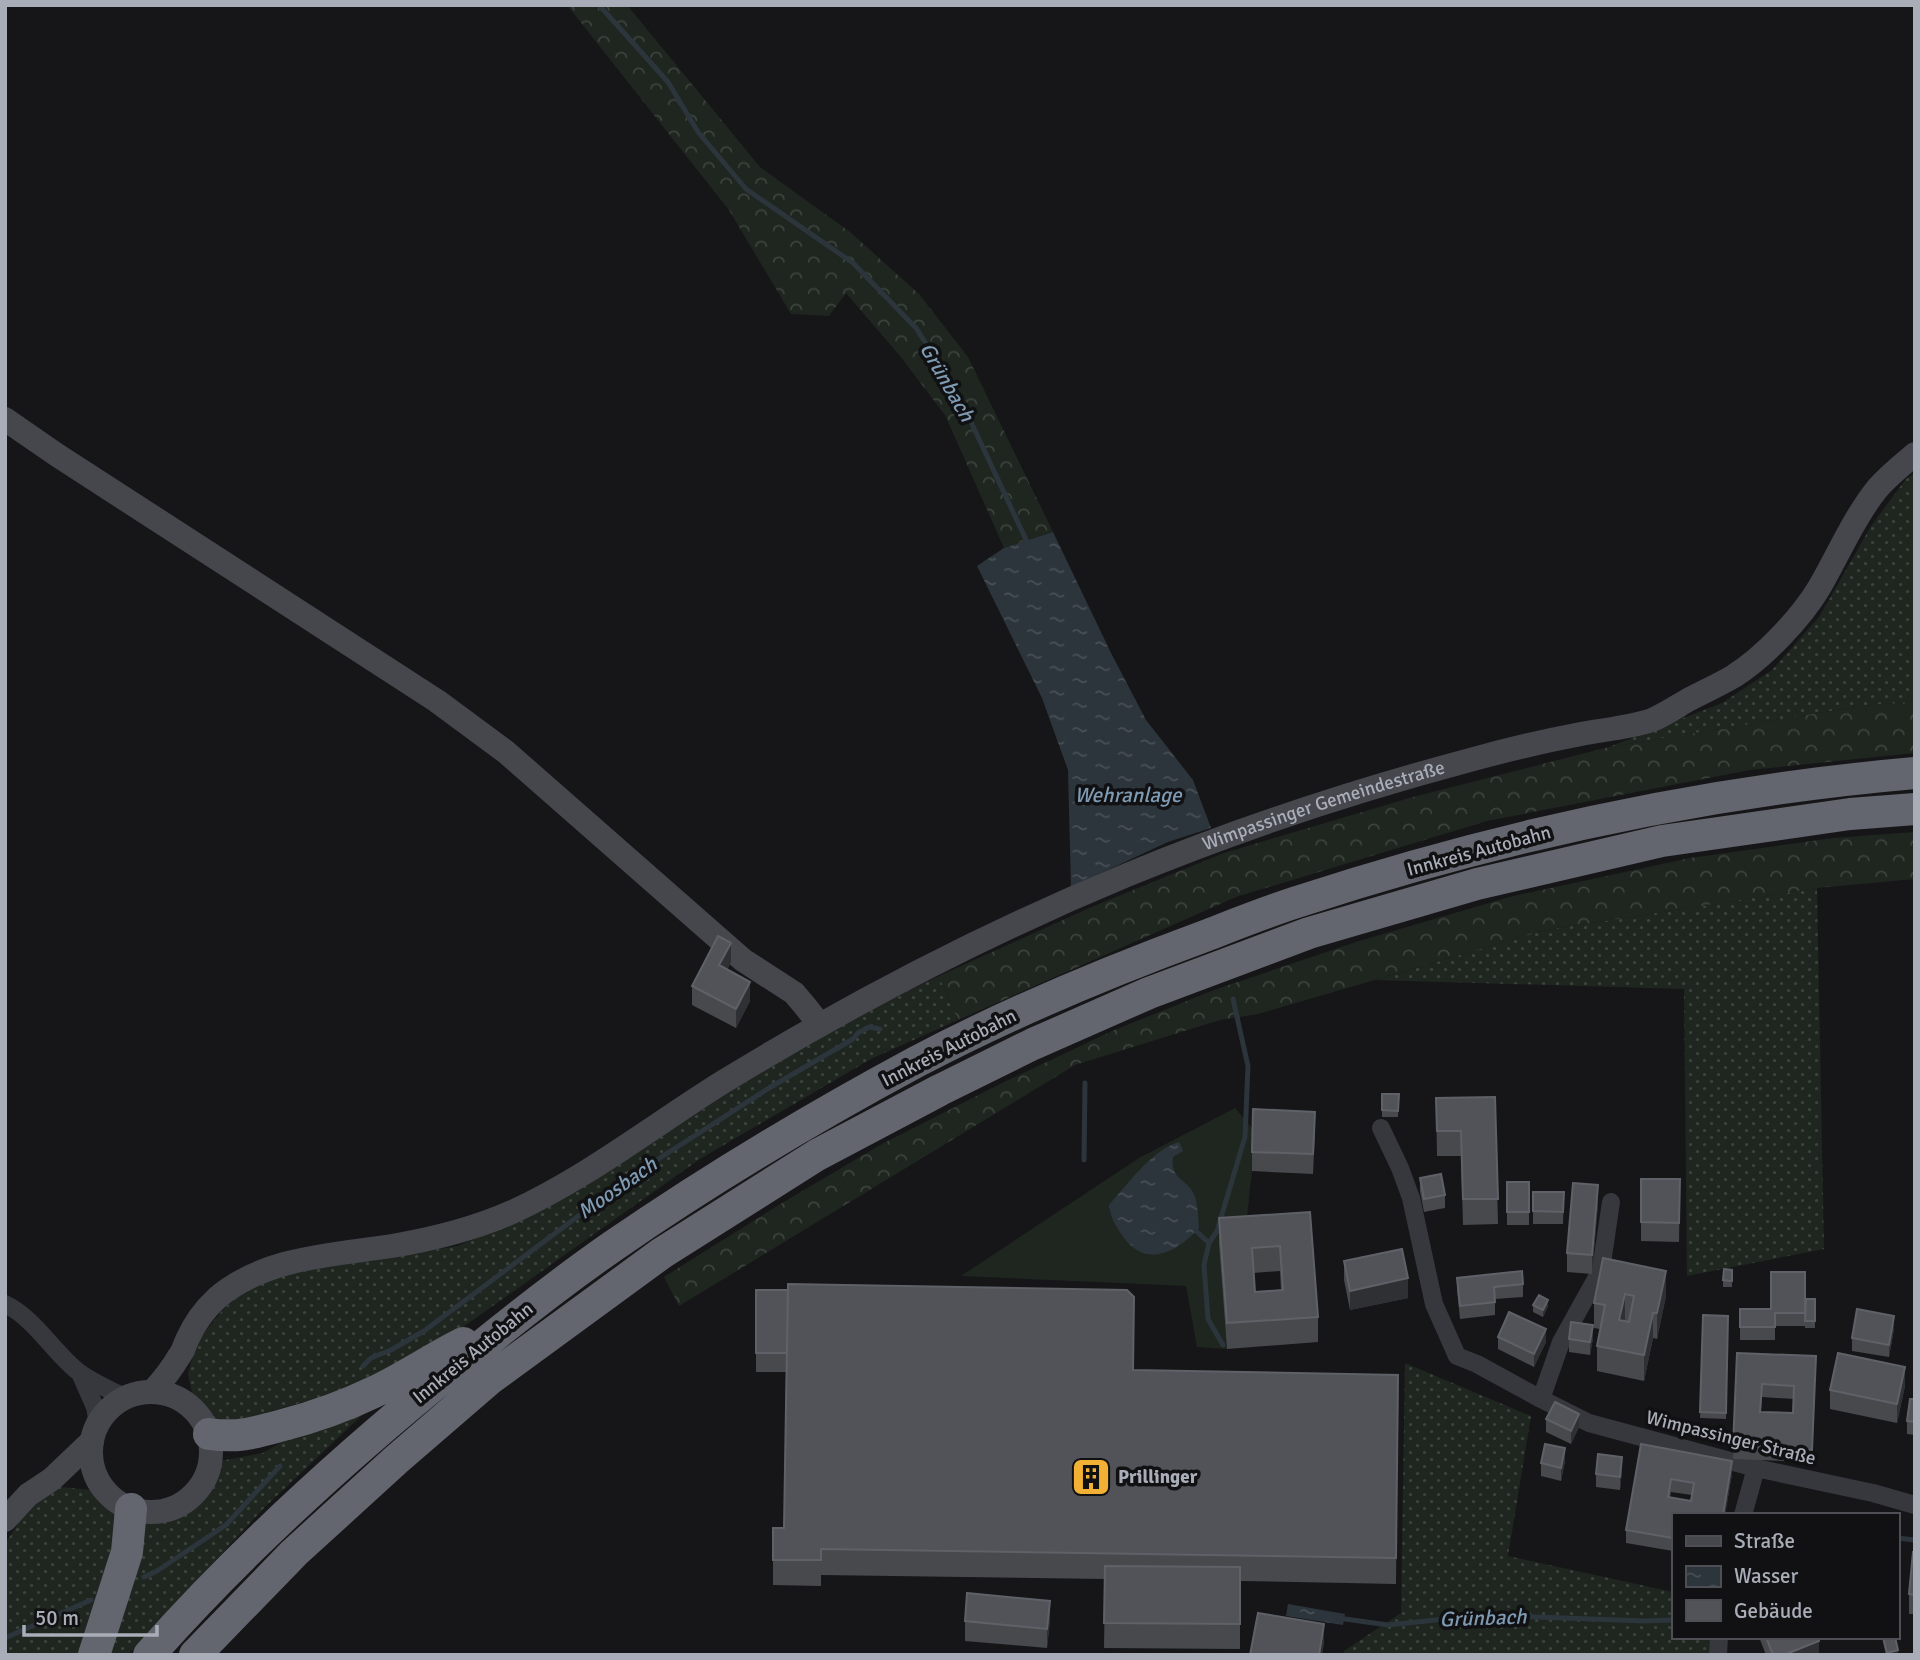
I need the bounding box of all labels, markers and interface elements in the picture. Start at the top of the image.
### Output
water label: Grünbach [914,338,980,427]
street label: Wimpassinger Gemeindestraße [1199,755,1448,856]
water label: Wehranlage [1074,782,1183,808]
street label: Innkreis Autobahn [1404,820,1554,882]
street label: Innkreis Autobahn [878,1004,1020,1092]
water label: Moosbach [572,1151,662,1225]
street label: Innkreis Autobahn [408,1297,538,1409]
street label: Wimpassinger Straße [1644,1405,1818,1471]
building icon: Prillinger [1070,1456,1112,1498]
place label: Prillinger [1118,1465,1198,1489]
legend [1672,1513,1899,1639]
text: Straße [1734,1528,1795,1554]
text: Wasser [1734,1563,1799,1589]
scale bar [24,1594,158,1638]
text: Gebäude [1734,1598,1813,1624]
water label: Grünbach [1439,1603,1528,1633]
text: 50 m [35,1605,79,1631]

